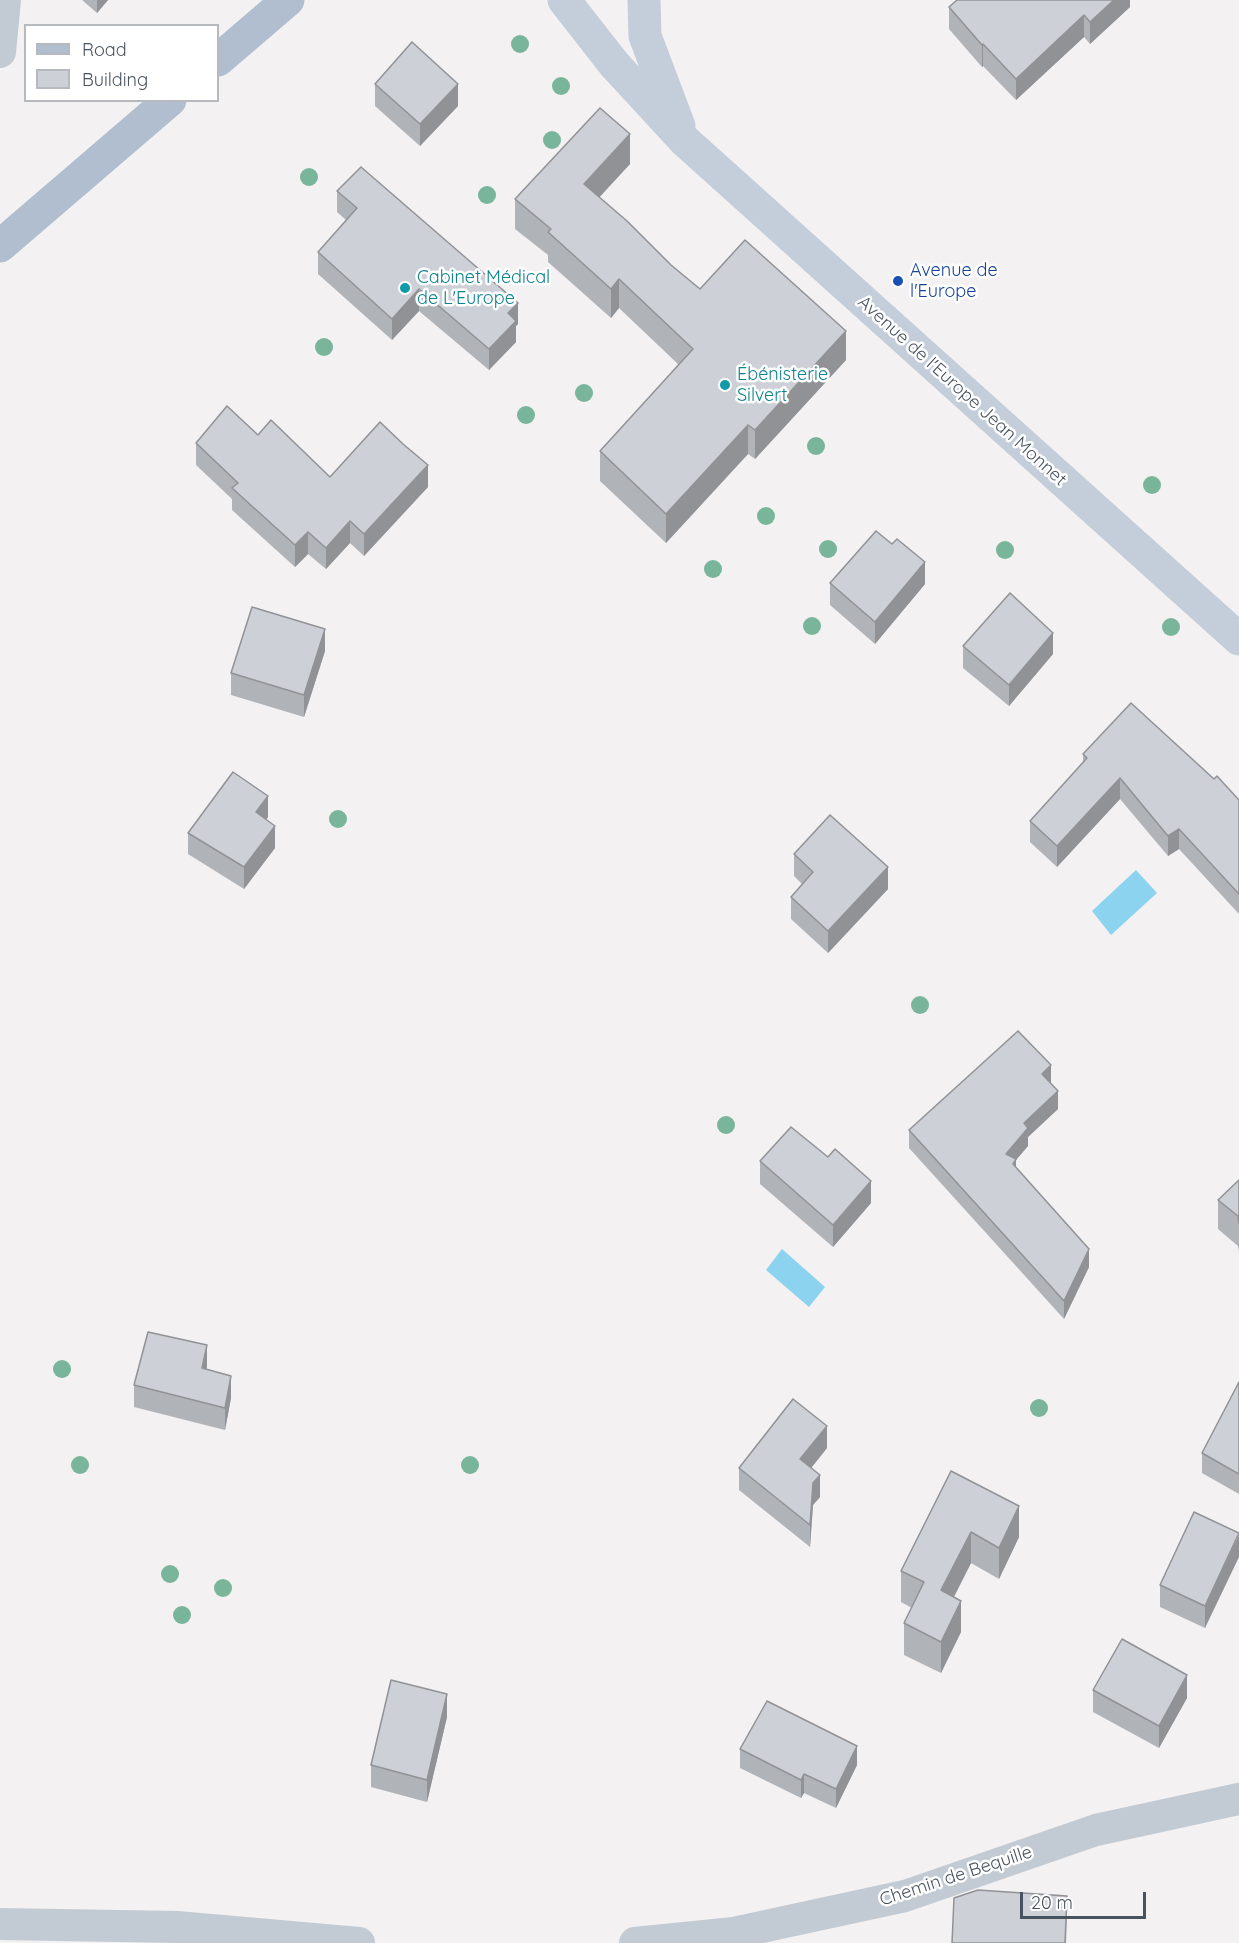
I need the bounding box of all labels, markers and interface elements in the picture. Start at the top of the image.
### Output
legend [24,24,219,102]
text: Road [82,38,127,61]
text: Building [82,68,148,91]
place label: Avenue de l'Europe [910,260,998,302]
place label: Cabinet Médical de L'Europe [417,267,550,310]
marker: Avenue de l'Europe [891,274,905,288]
marker: Cabinet Médical de L'Europe [398,281,412,295]
street label: Avenue de l'Europe Jean Monnet [853,292,1071,490]
place label: Ébénisterie Silvert [737,364,828,406]
marker: Ébénisterie Silvert [718,378,732,392]
street label: Chemin de Bequille [877,1841,1035,1911]
scale bar [1023,1880,1149,1918]
text: 20 m [1031,1891,1073,1914]

